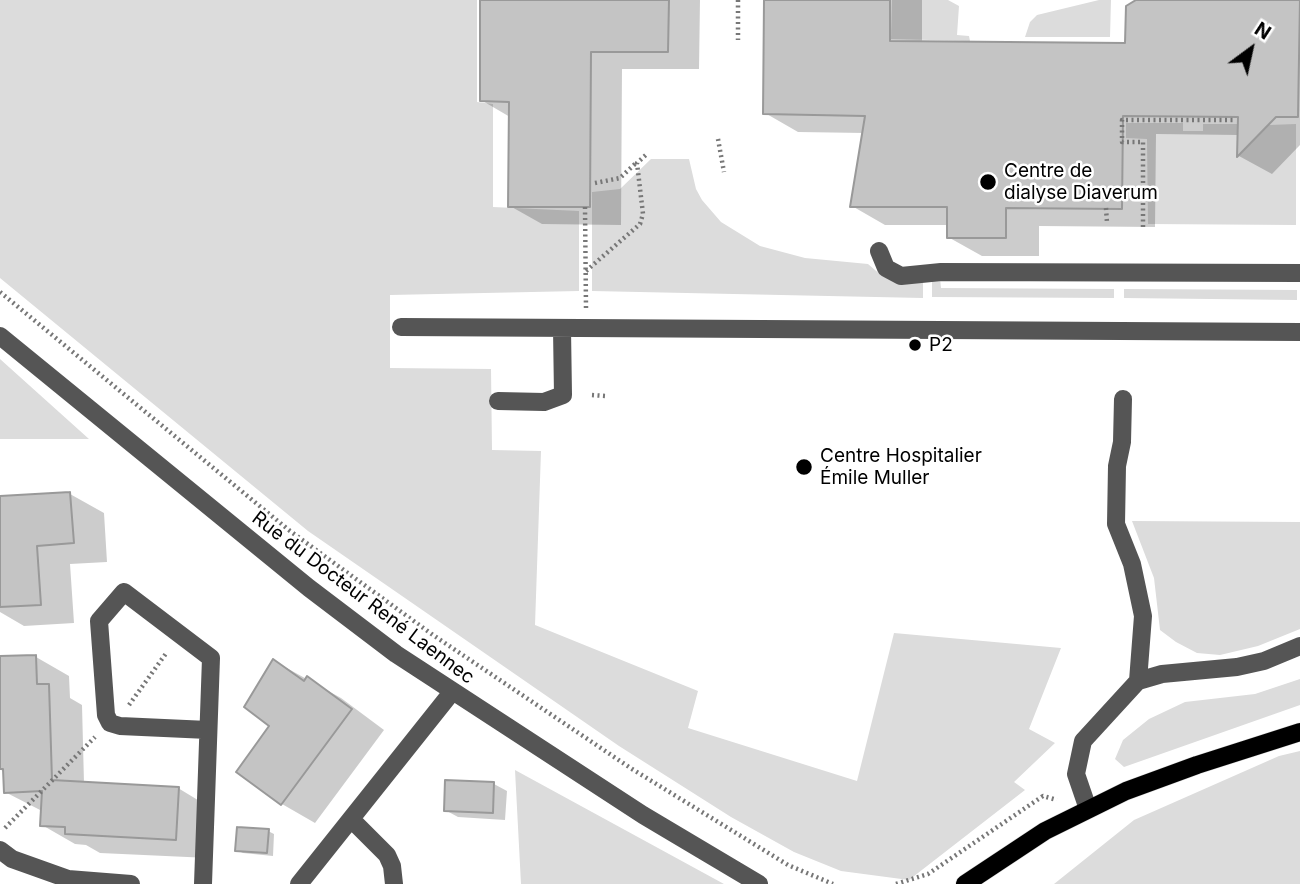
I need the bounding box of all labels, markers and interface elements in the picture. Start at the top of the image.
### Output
north arrow [1216,14,1286,84]
text: N [1250,17,1275,45]
place label: Centre de dialyse Diaverum [1004,160,1158,204]
marker: Centre de dialyse Diaverum [978,172,998,192]
place label: P2 [929,334,953,356]
marker: P2 [907,337,923,353]
place label: Centre Hospitalier Émile Muller [820,445,982,489]
marker: Centre Hospitalier Émile Muller [794,457,814,477]
street label: Rue du Docteur René Laennec [247,507,479,689]

